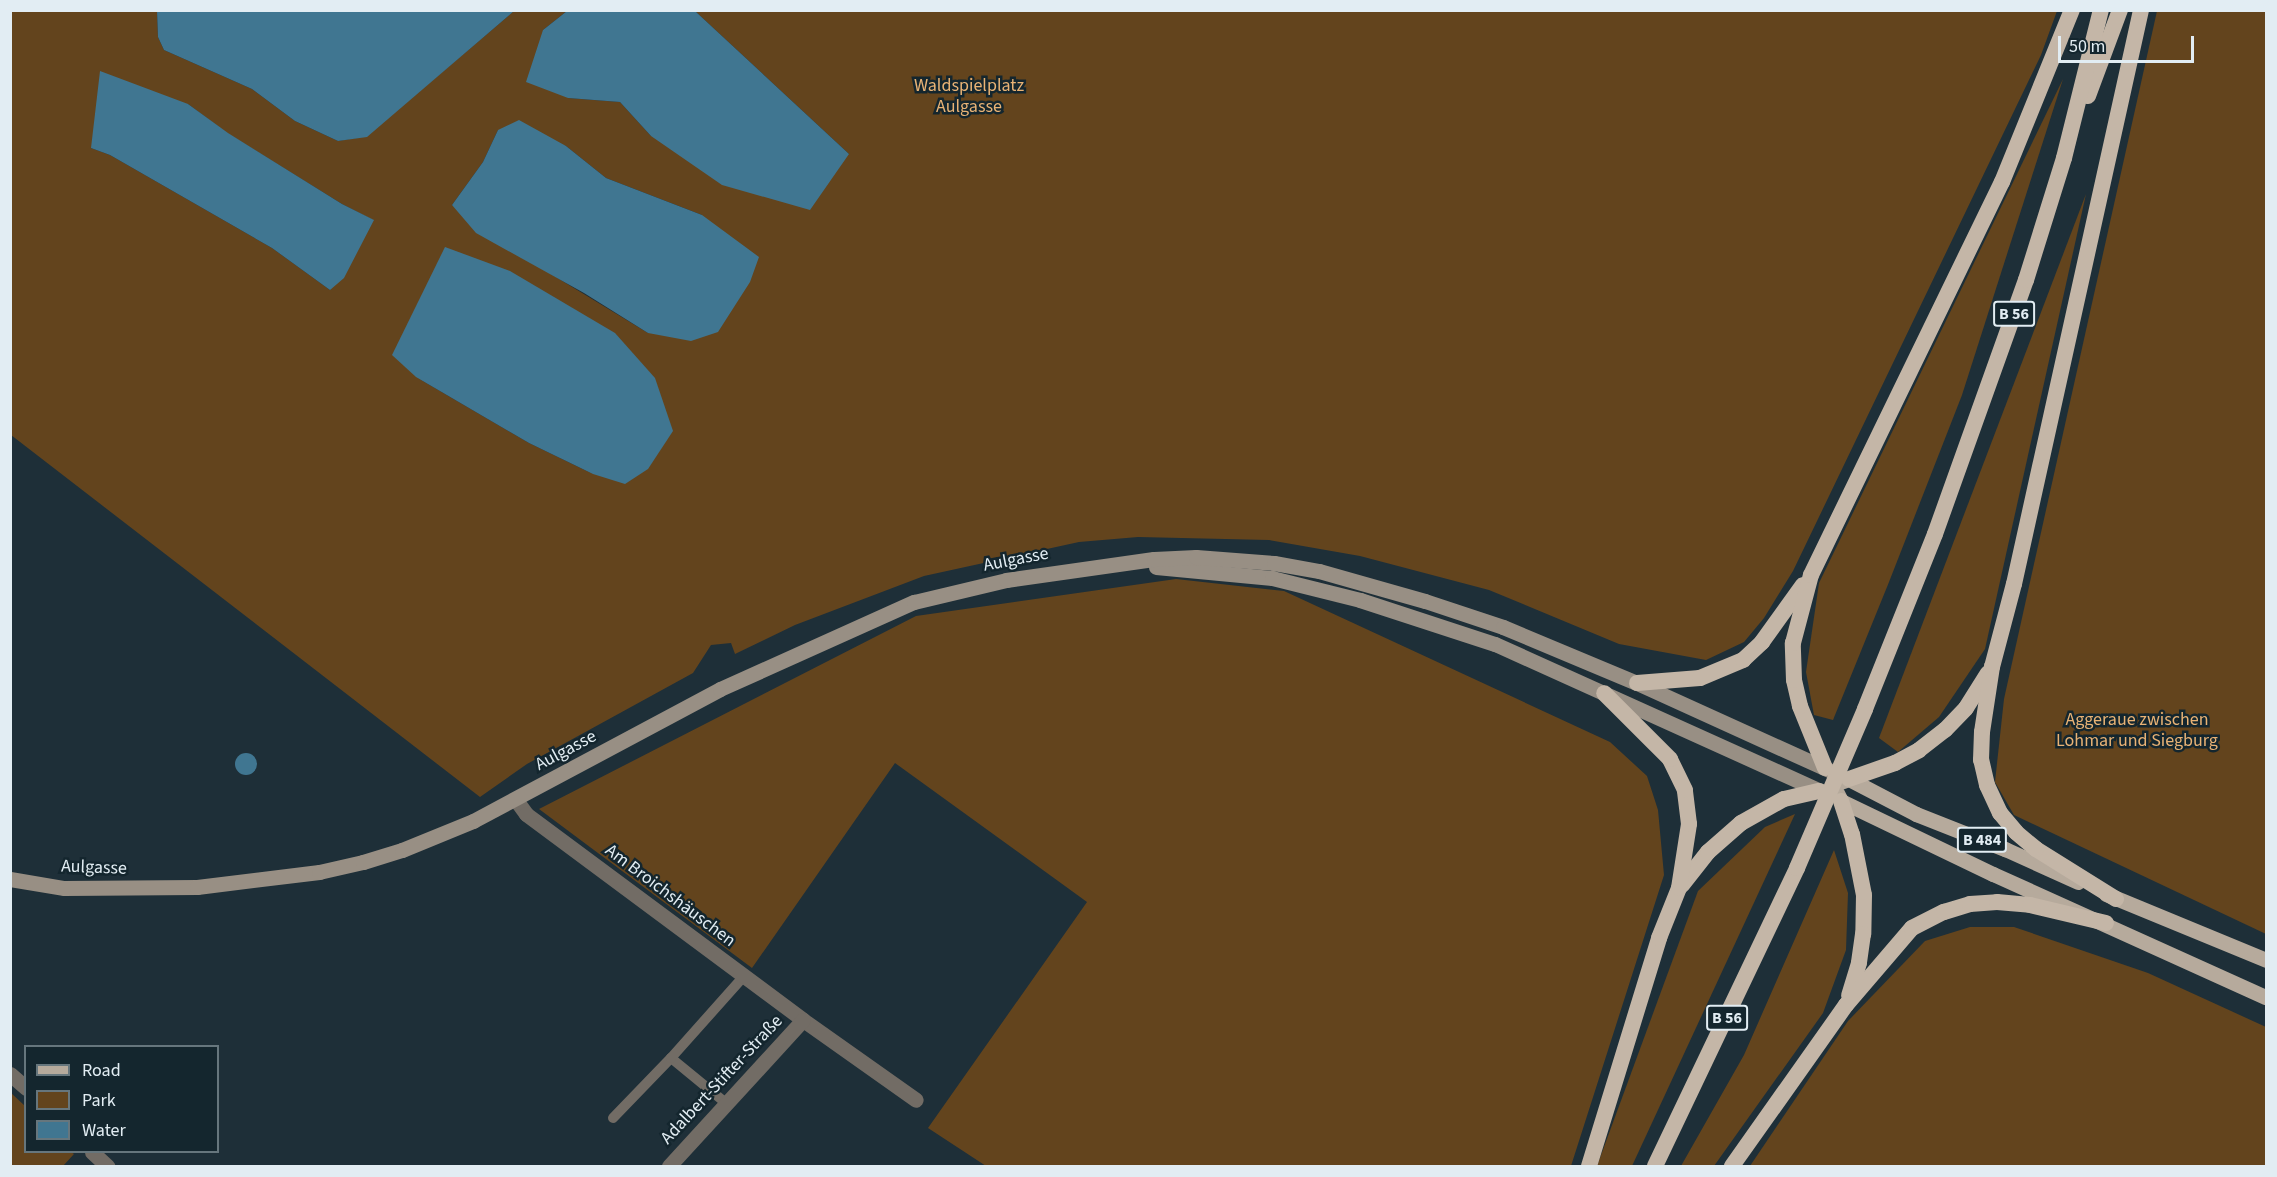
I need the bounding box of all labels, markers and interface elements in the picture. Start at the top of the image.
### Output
scale bar [2061,24,2198,62]
text: 50 m [2069,34,2105,59]
park label: Waldspielplatz Aulgasse [914,76,1024,118]
road number: B 56 [1993,301,2035,327]
street label: Aulgasse [982,543,1050,577]
park label: Aggeraue zwischen Lohmar und Siegburg [2056,710,2218,752]
street label: Aulgasse [532,726,600,776]
road number: B 484 [1956,827,2008,853]
street label: Am Broichshäuschen [601,840,739,952]
street label: Aulgasse [61,856,127,880]
road number: B 56 [1706,1005,1748,1031]
street label: Adalbert-Stifter-Straße [656,1011,788,1149]
legend [24,1045,219,1153]
text: Road [82,1058,121,1083]
text: Park [82,1088,116,1113]
text: Water [82,1118,126,1143]

